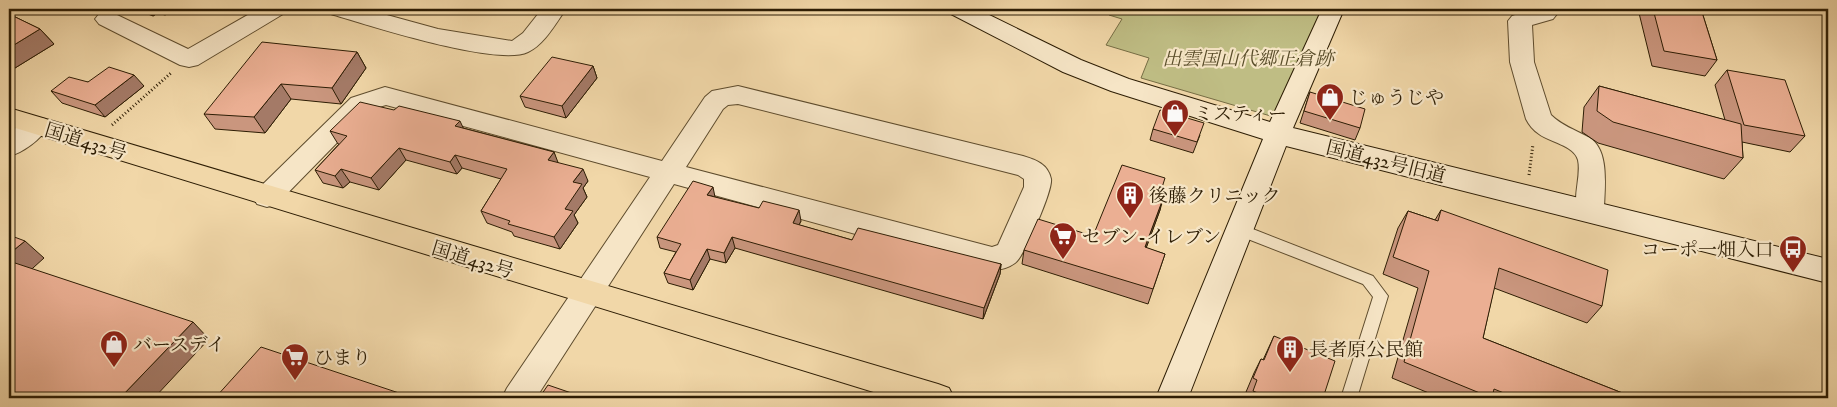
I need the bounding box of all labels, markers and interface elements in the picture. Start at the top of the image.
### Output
park label: 出雲国山代郷正倉跡 [1162,48,1336,71]
shop icon: じゅうじや [1315,82,1345,121]
place label: じゅうじや [1349,87,1444,110]
shop icon: ミスティー [1160,98,1190,137]
place label: ミスティー [1194,103,1287,126]
street label: 国道432号 [42,119,129,166]
street label: 国道432号旧道 [1323,136,1448,188]
building icon: 後藤クリニック [1115,180,1145,219]
place label: 後藤クリニック [1149,185,1281,208]
supermarket icon: セブン-イレブン [1048,221,1078,260]
place label: セブン-イレブン [1082,226,1221,249]
bus stop icon: コーポ一畑入口 [1778,234,1808,273]
street label: 国道432号 [429,237,516,284]
place label: コーポ一畑入口 [1641,239,1774,262]
shop icon: バースデイ [99,329,129,368]
place label: バースデイ [133,334,225,357]
building icon: 長者原公民館 [1275,334,1305,373]
place label: 長者原公民館 [1309,339,1423,362]
supermarket icon: ひまり [280,342,310,381]
place label: ひまり [314,347,371,370]

